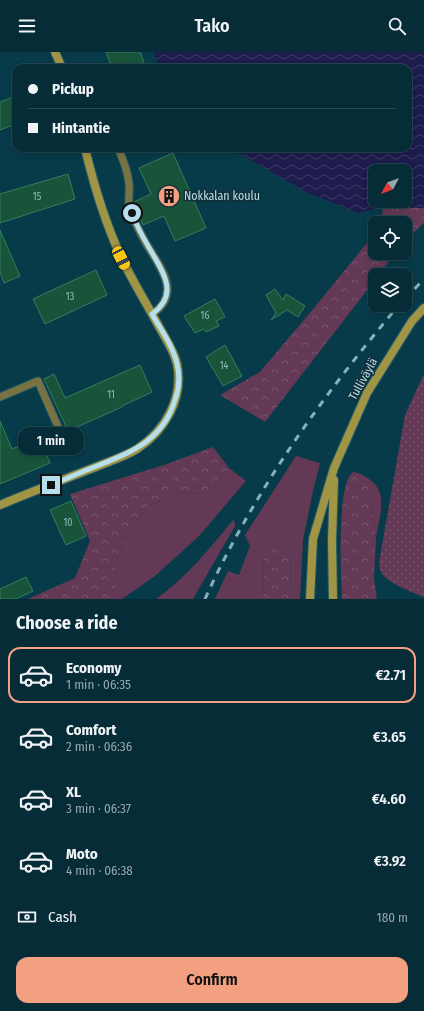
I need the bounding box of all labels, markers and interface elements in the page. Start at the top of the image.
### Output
icon: menu [16,15,38,37]
text: Tako [194,15,230,37]
icon: search [386,15,408,37]
text: Pickup [52,80,94,98]
text: Hintantie [52,119,110,137]
north arrow [368,164,412,208]
map controls [368,164,412,312]
building icon: Nokkalan koulu [156,183,182,209]
place label: Nokkalan koulu [184,189,260,203]
house number: 15 [33,191,42,203]
route start [123,204,141,222]
button: locate [368,216,412,260]
car [110,245,132,271]
button: layers [368,268,412,312]
house number: 13 [66,291,75,303]
house number: 16 [201,310,209,322]
street label: Tulliväylä [346,355,380,402]
house number: 14 [220,360,229,372]
house number: 11 [107,389,115,401]
callout: 1 min [18,427,84,455]
text: 1 min [37,433,65,448]
route end [42,476,60,494]
house number: 10 [63,517,73,529]
text: Choose a ride [16,612,118,634]
icon: car [18,657,54,693]
text: Economy [66,659,121,677]
text: €2.71 [375,666,406,684]
text: 1 min · 06:35 [66,677,131,692]
icon: car [18,719,54,755]
text: Comfort [66,721,117,739]
text: €3.65 [373,728,406,746]
text: 2 min · 06:36 [66,739,132,754]
icon: car [18,781,54,817]
text: XL [66,783,81,801]
text: €4.60 [372,790,406,808]
text: 3 min · 06:37 [66,801,131,816]
icon: car [18,843,54,879]
text: Moto [66,845,98,863]
text: €3.92 [374,852,406,870]
text: 4 min · 06:38 [66,863,133,878]
icon: cash [16,906,38,928]
text: Cash [48,908,77,926]
text: 180 m [377,910,408,925]
button: Confirm [16,957,408,1003]

